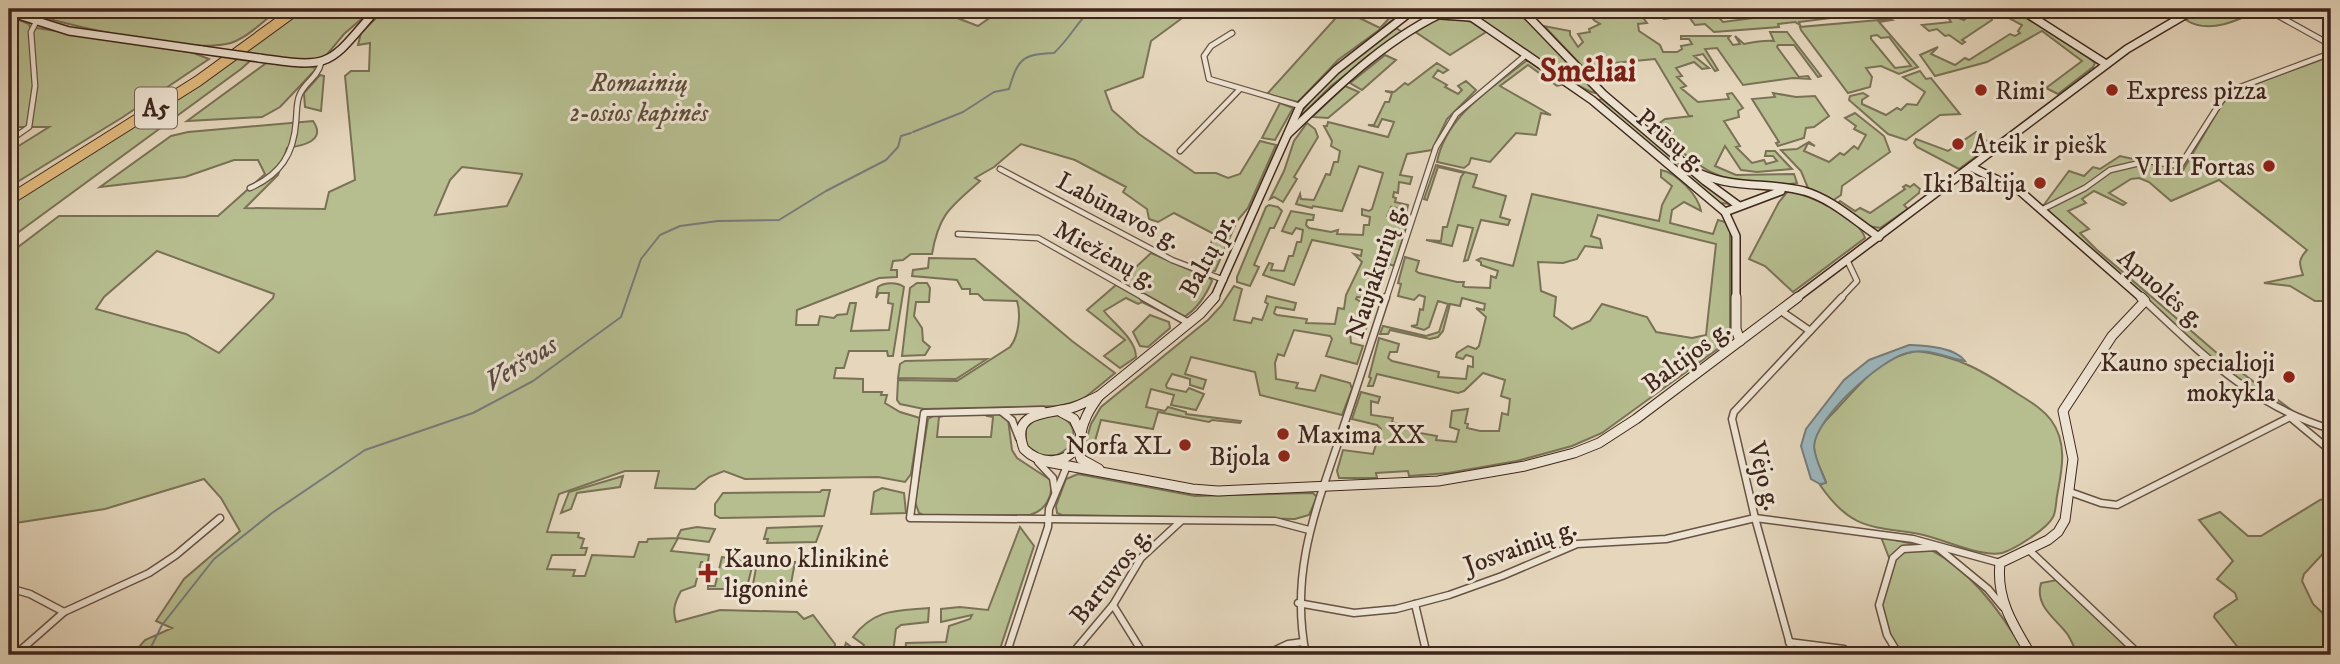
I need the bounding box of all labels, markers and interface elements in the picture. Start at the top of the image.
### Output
district label: Smėliai [1540,51,1636,92]
park label: Romainių 2-osios kapinės [570,67,709,130]
place label: Rimi [1995,75,2045,108]
place label: Express pizza [2126,75,2267,108]
marker: Rimi [1973,82,1989,98]
marker: Express pizza [2104,82,2120,98]
road number: A5 [135,88,177,128]
street label: Prūsų g. [1629,102,1713,180]
place label: Ateik ir piešk [1972,129,2107,162]
marker: Ateik ir piešk [1950,136,1966,152]
place label: VIII Fortas [2134,151,2255,184]
marker: VIII Fortas [2261,158,2277,174]
street label: Labūnavos g. [1050,165,1186,258]
place label: Iki Baltija [1923,168,2026,201]
marker: Iki Baltija [2032,175,2048,191]
street label: Naujakurių g. [1339,200,1414,343]
street label: Baltų pr. [1173,208,1244,303]
street label: Miežėnų g. [1048,213,1163,297]
street label: Apuolės g. [2110,242,2212,336]
street label: Baltijos g. [1636,313,1738,401]
water label: Veršvas [478,327,564,399]
place label: Kauno specialioji mokykla [2100,347,2275,410]
marker: Kauno specialioji mokykla [2281,369,2297,385]
place label: Maxima XX [1297,419,1425,452]
marker: Maxima XX [1275,426,1291,442]
place label: Norfa XL [1065,430,1171,463]
marker: Norfa XL [1177,437,1193,453]
street label: Vėjo g. [1739,437,1788,514]
place label: Bijola [1209,441,1270,474]
marker: Bijola [1276,448,1292,464]
street label: Josvainių g. [1458,512,1581,584]
street label: Bartuvos g. [1063,520,1160,631]
place label: Kauno klinikinė ligoninė [724,543,889,606]
marker: Kauno klinikinė ligoninė [698,563,718,583]

